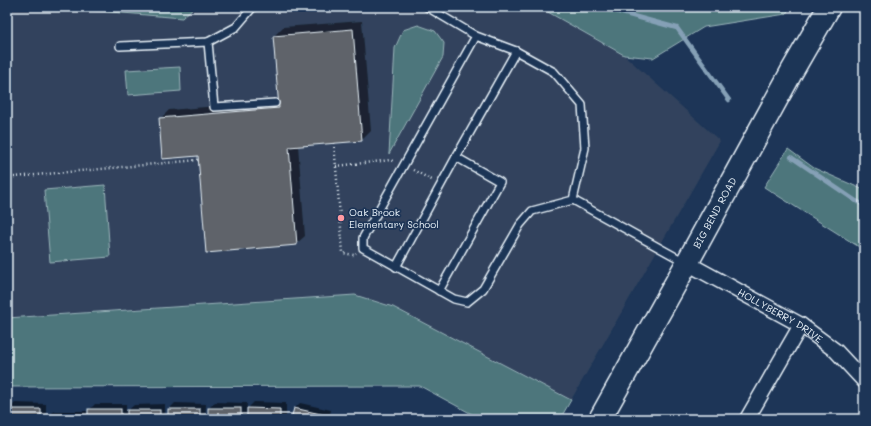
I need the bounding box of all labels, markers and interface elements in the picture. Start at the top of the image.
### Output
street label: BIG BEND ROAD [689,175,740,251]
place label: Oak Brook Elementary School [349,205,439,231]
marker: Oak Brook Elementary School [336,213,346,223]
street label: HOLLYBERRY DRIVE [735,285,826,346]

